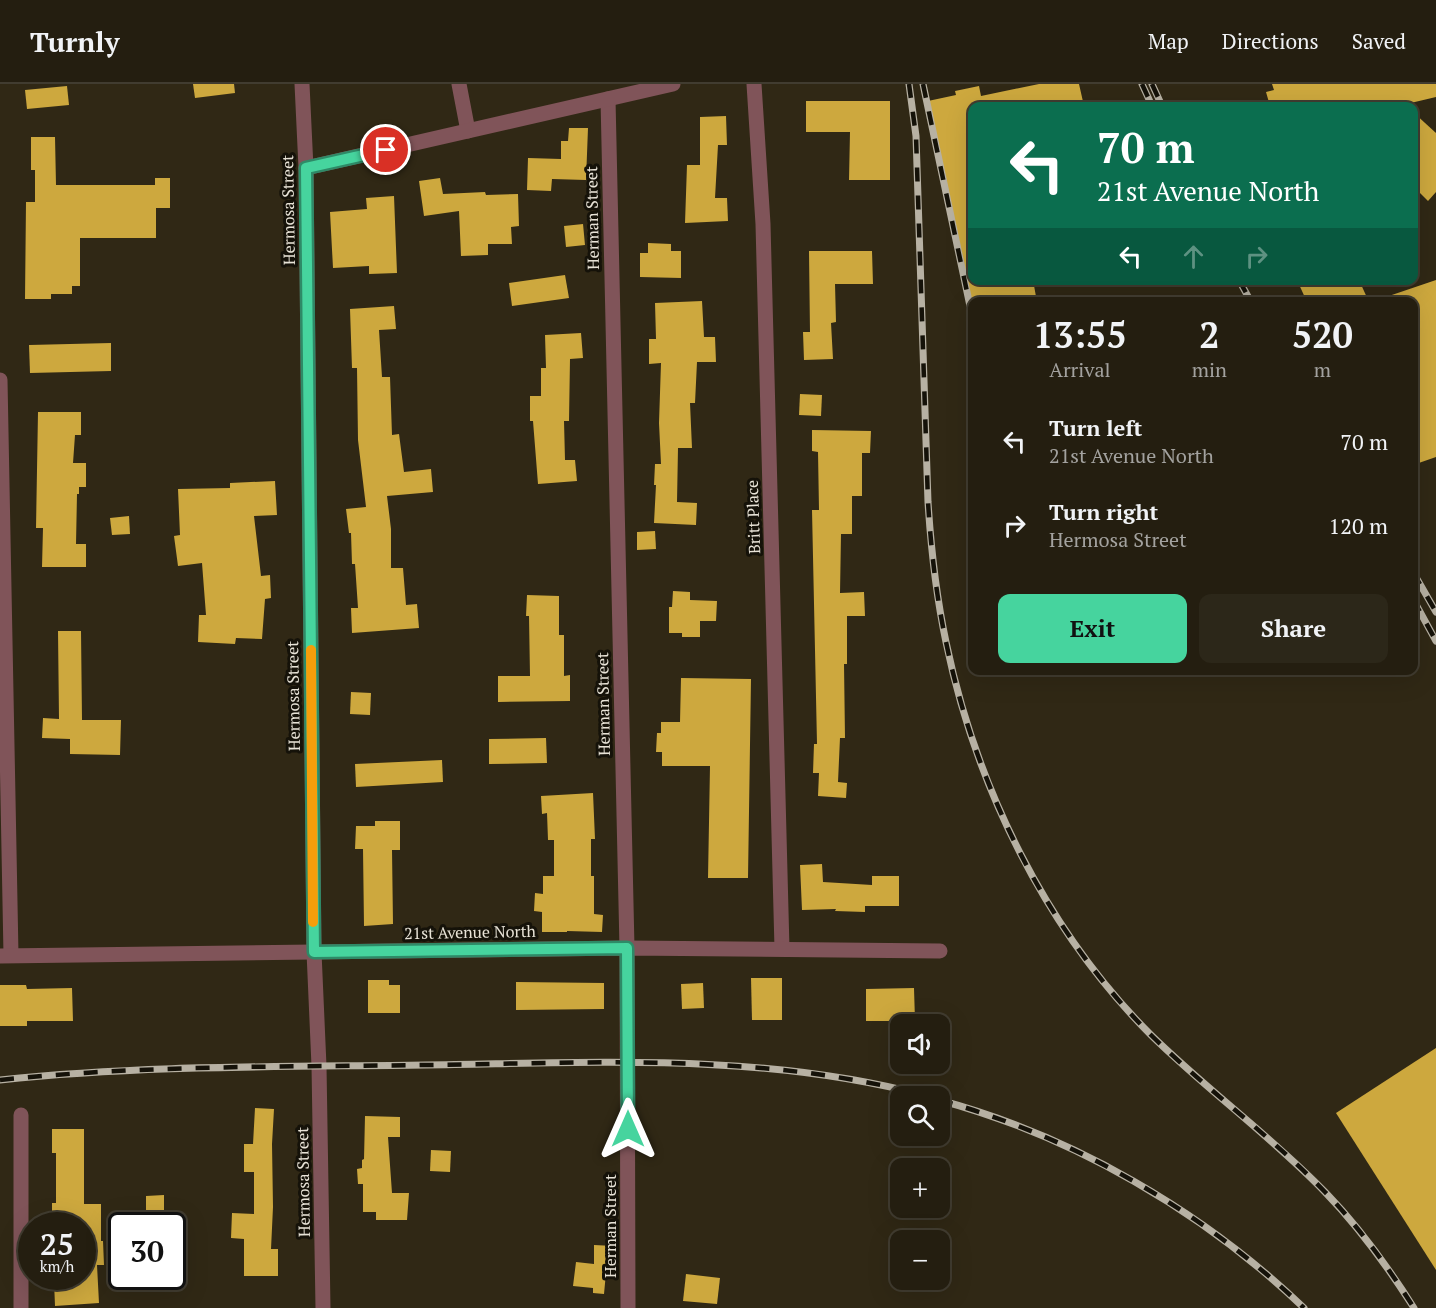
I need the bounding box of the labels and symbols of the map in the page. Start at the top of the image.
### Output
pin [360,124,411,175]
street label: Hermosa Street [276,155,300,265]
street label: Herman Street [580,166,604,270]
street label: Britt Place [741,480,765,554]
street label: Hermosa Street [281,641,305,751]
street label: Herman Street [591,652,615,756]
street label: 21st Avenue North [404,920,537,944]
position arrow [596,1097,660,1161]
street label: Hermosa Street [291,1127,315,1237]
street label: Herman Street [599,1174,621,1278]
speed limit sign: 30 [108,1212,186,1290]

